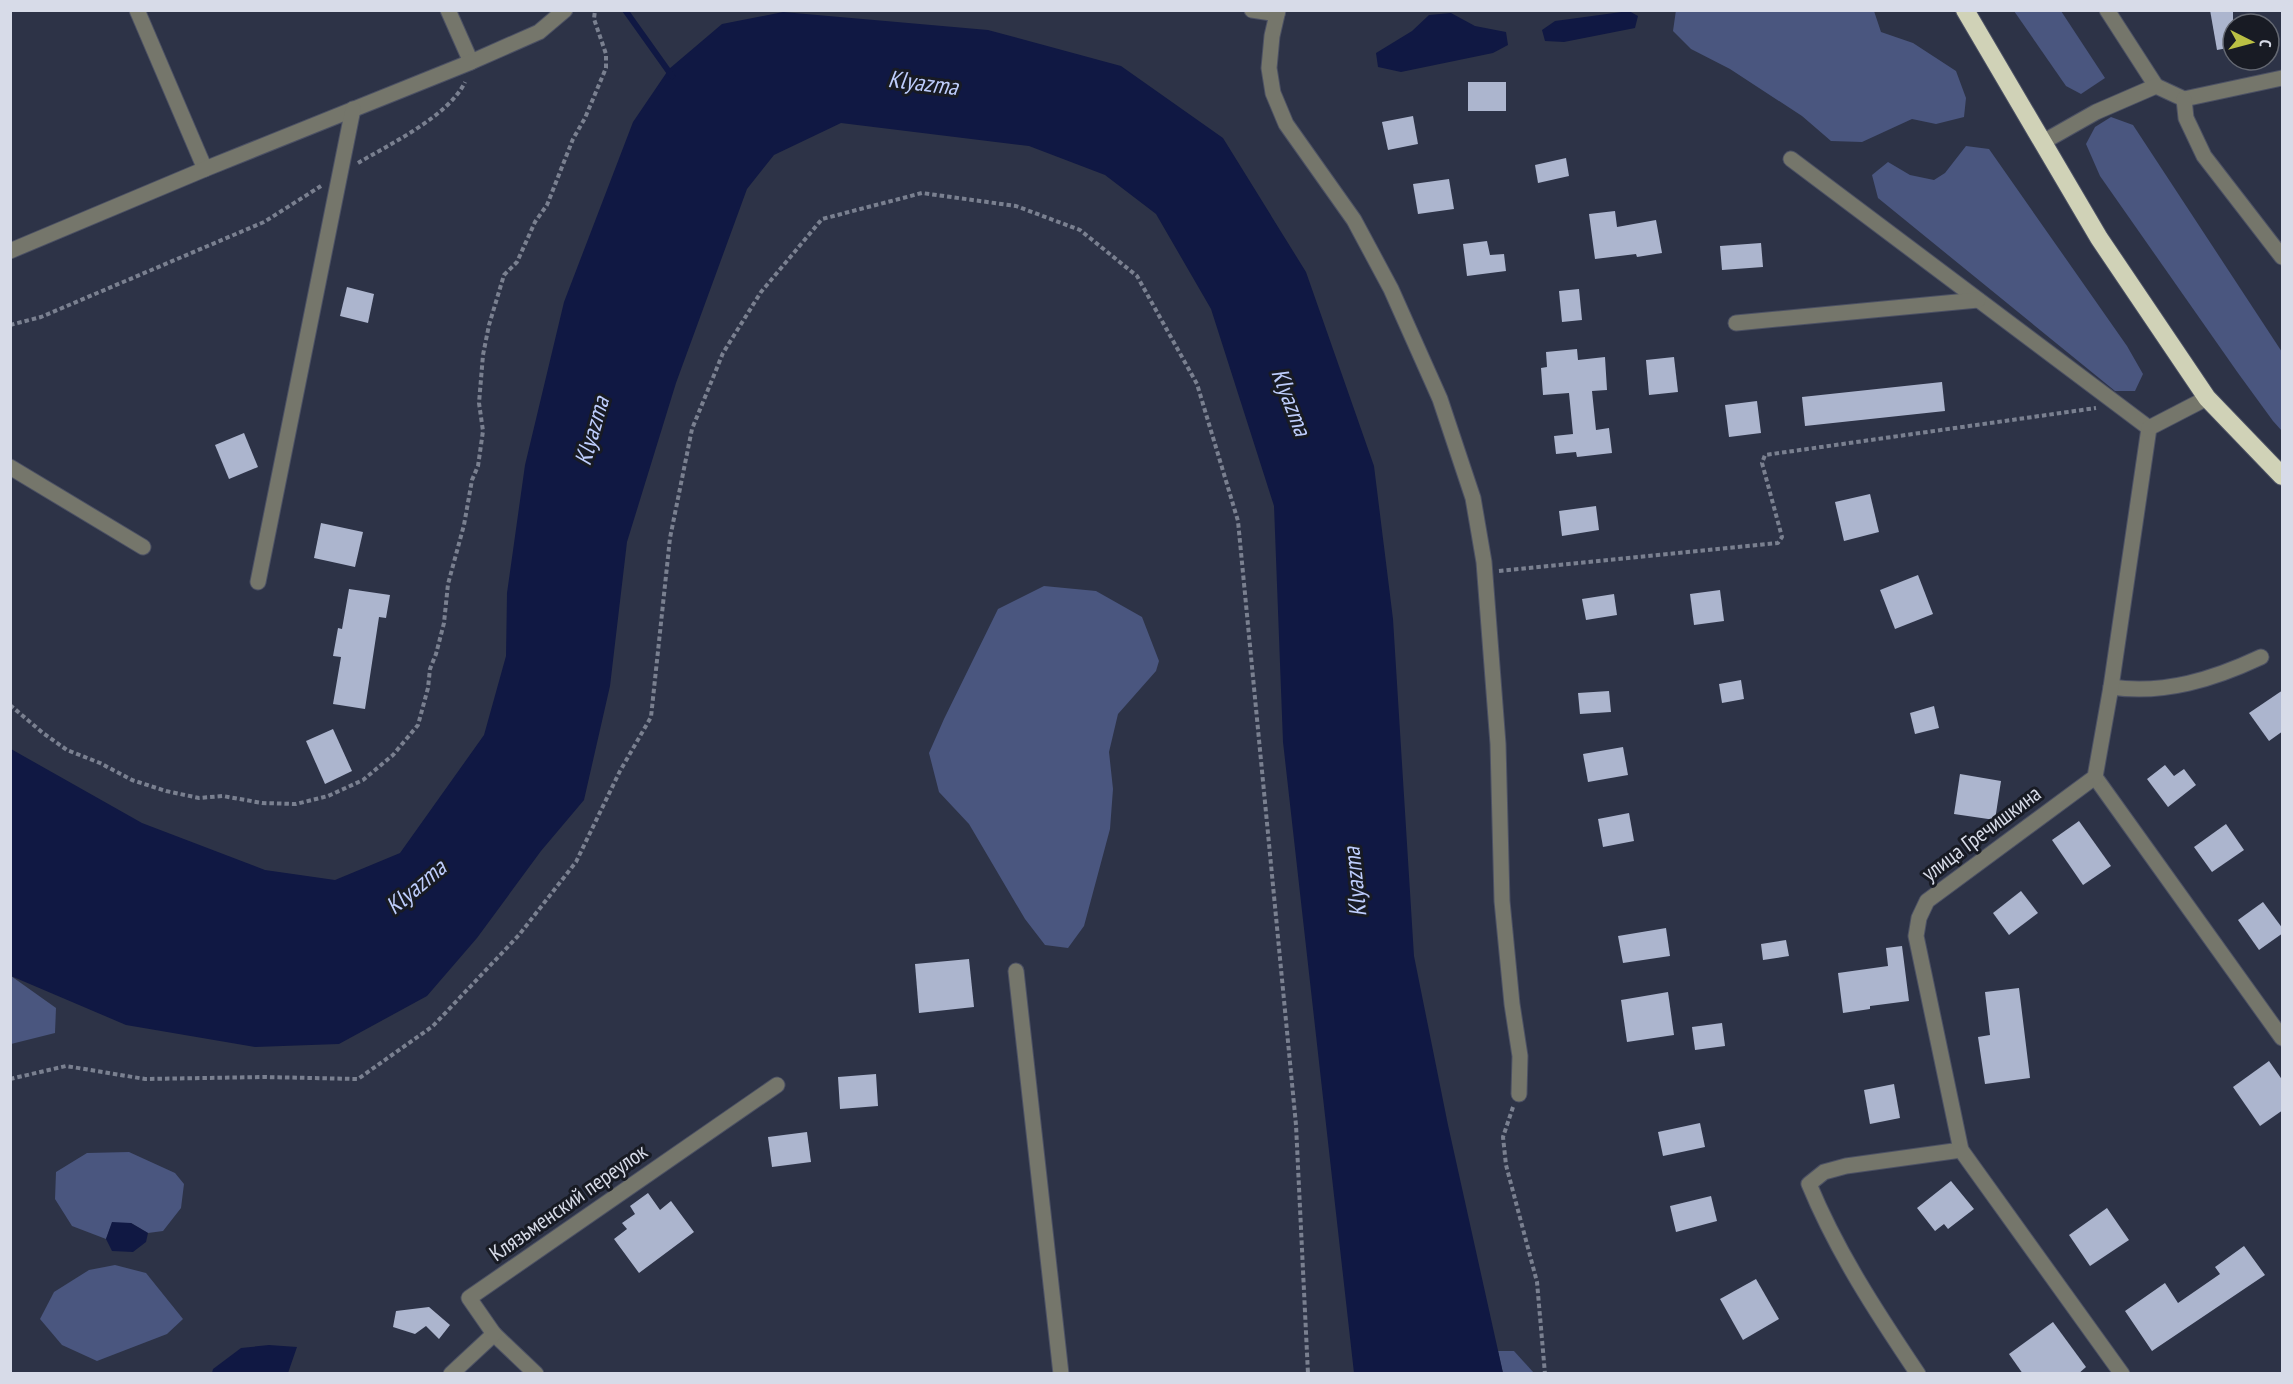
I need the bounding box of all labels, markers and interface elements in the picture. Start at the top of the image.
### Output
north arrow [2221,12,2281,72]
text: С [2256,39,2276,49]
water label: Klyazma [886,63,961,102]
water label: Klyazma [1264,364,1319,441]
water label: Klyazma [567,392,616,469]
street label: улица Гречишкина [1916,779,2046,887]
water label: Klyazma [1335,844,1374,918]
water label: Klyazma [379,851,453,921]
street label: Клязьменский переулок [484,1137,653,1267]

